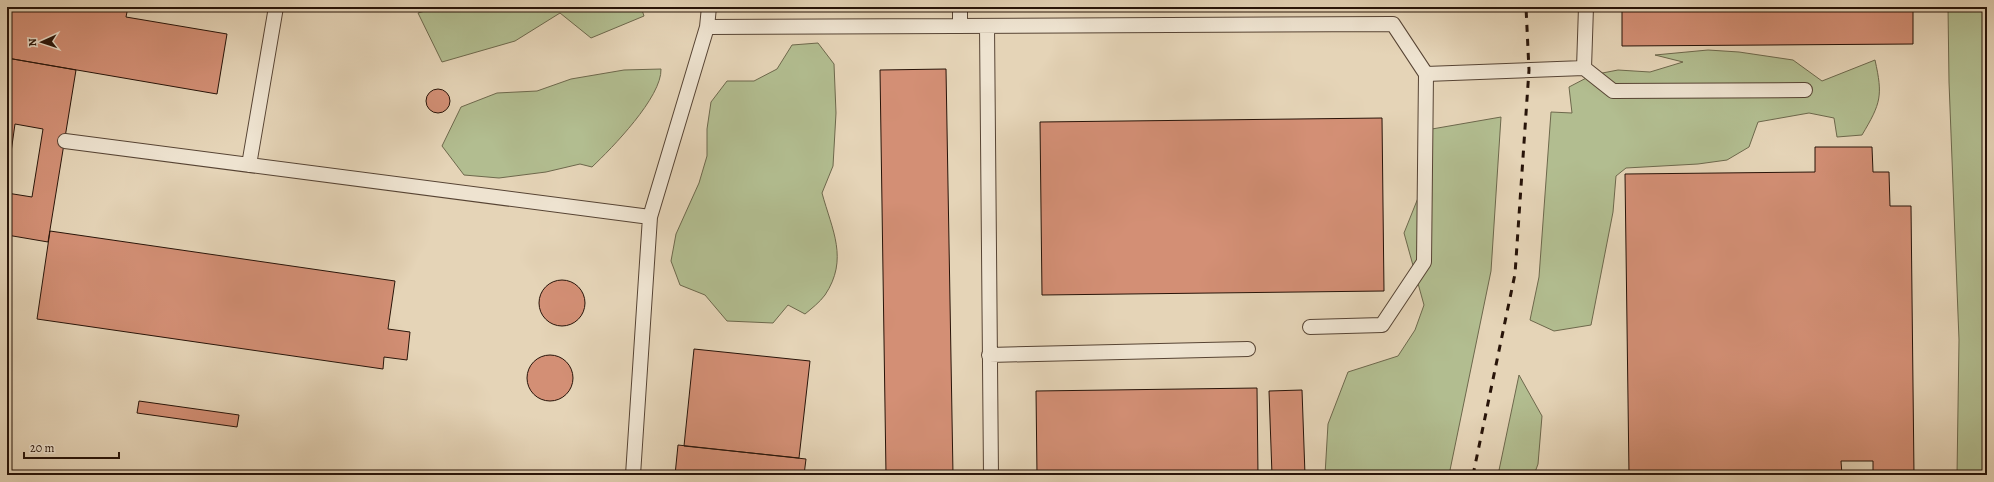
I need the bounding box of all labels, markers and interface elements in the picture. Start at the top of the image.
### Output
north arrow [22,22,62,62]
text: N [25,38,40,47]
scale bar [24,434,119,460]
text: 20 m [30,440,54,456]

